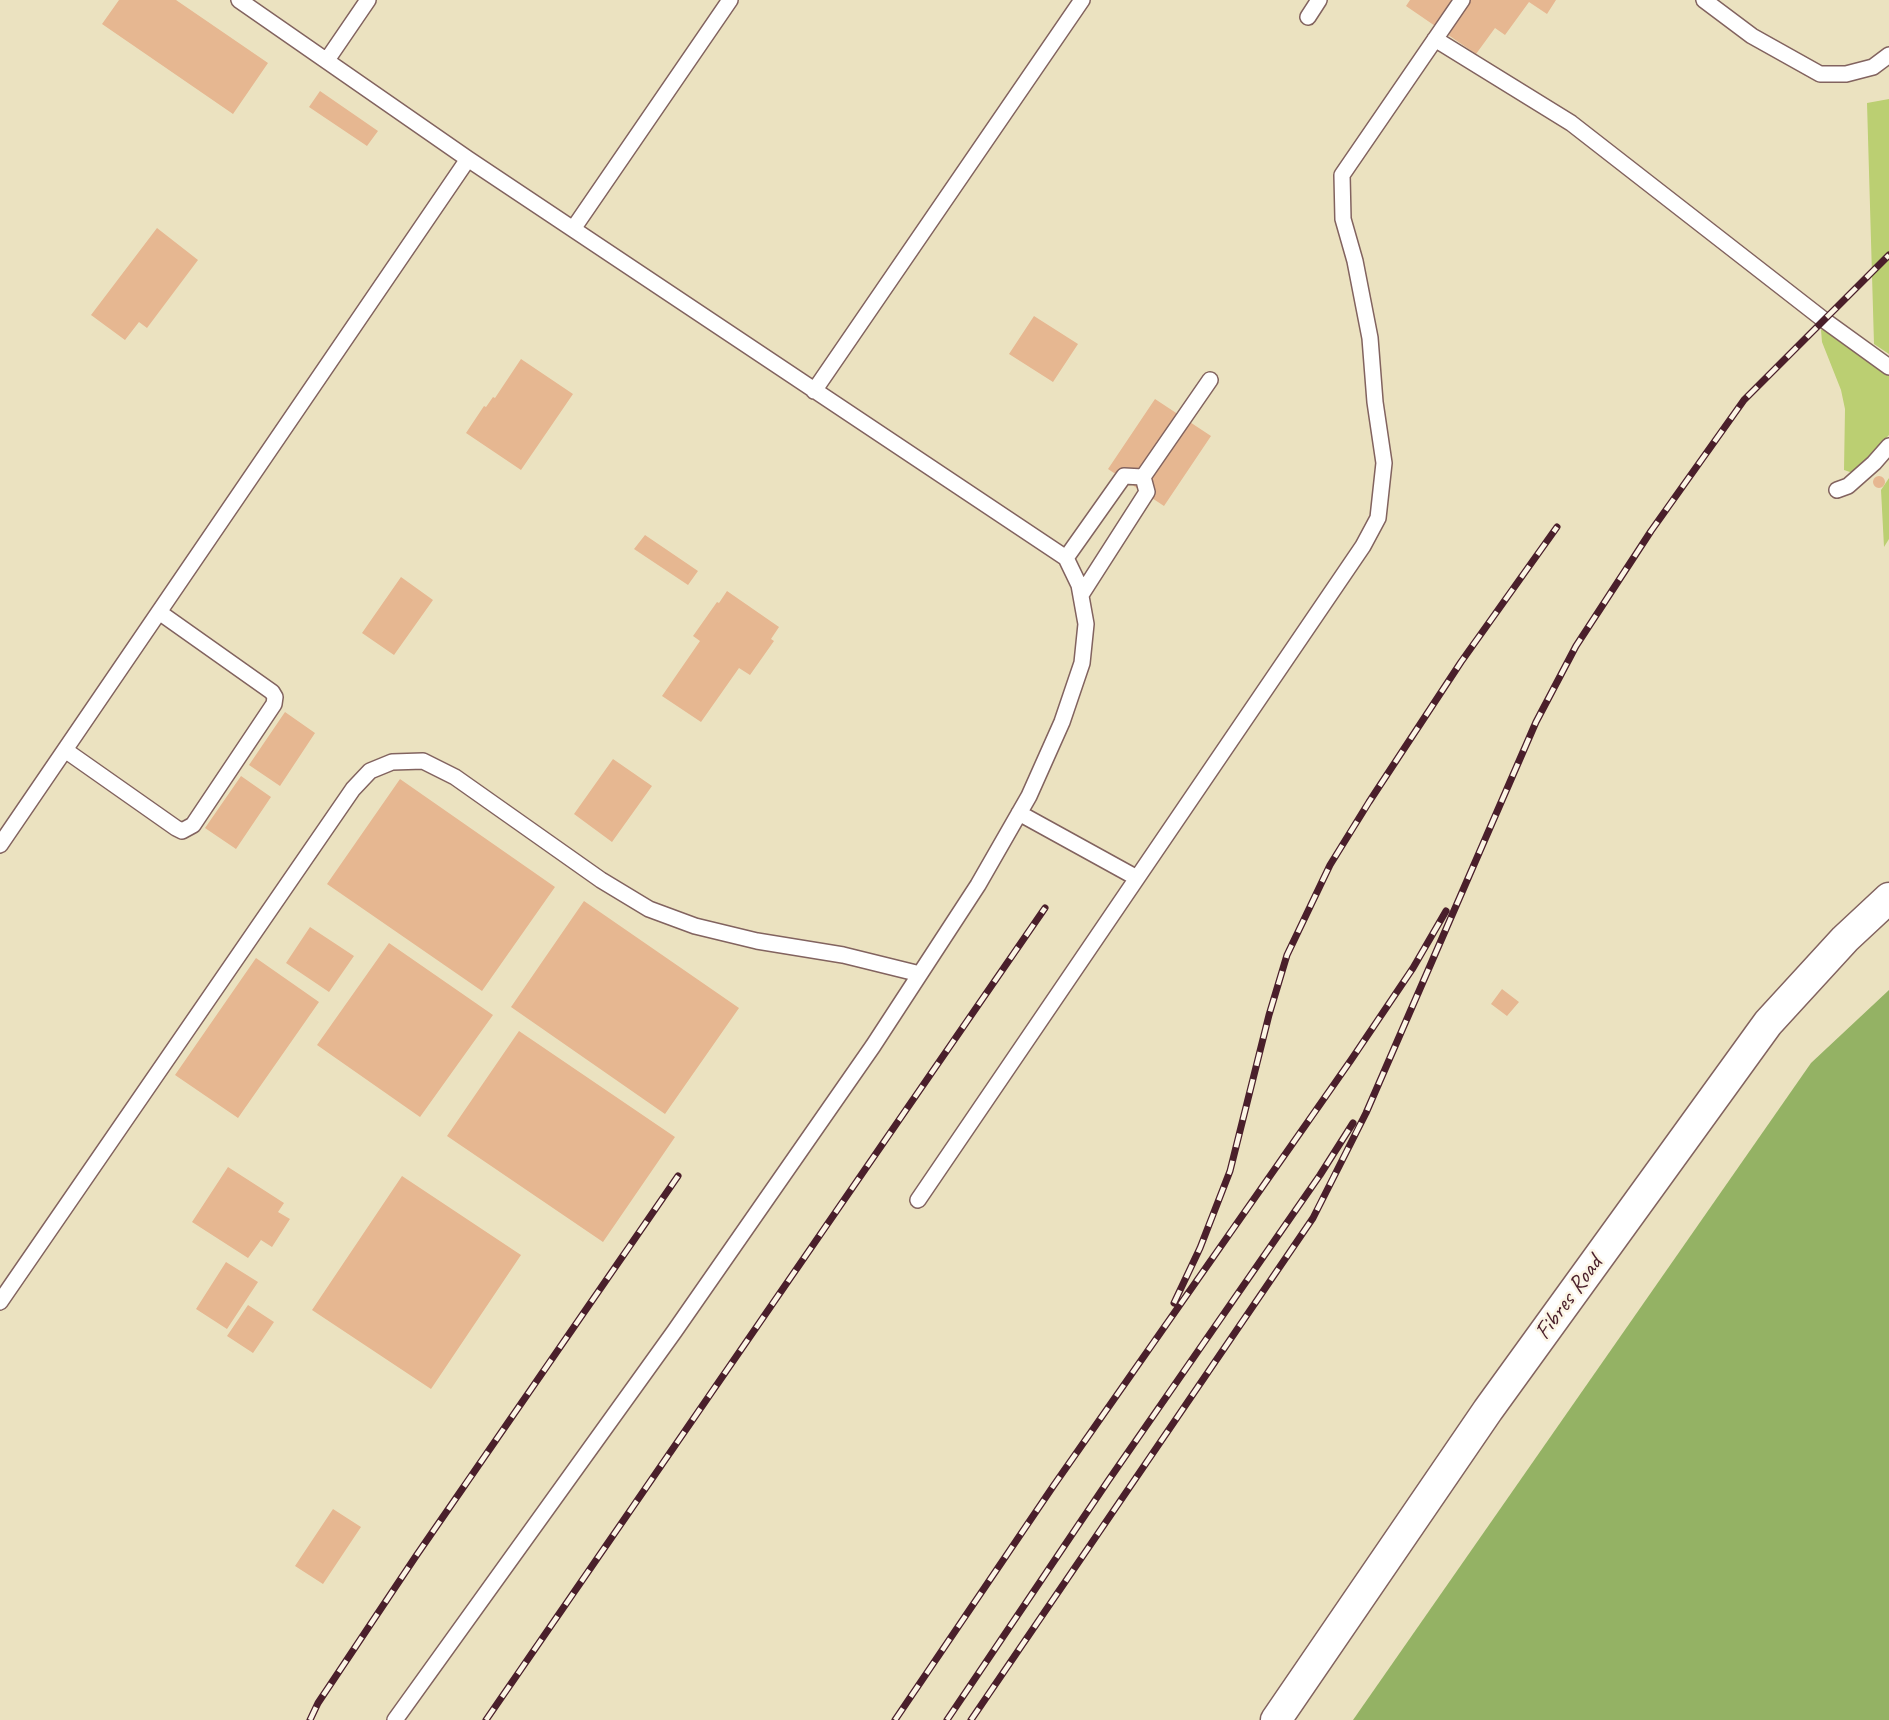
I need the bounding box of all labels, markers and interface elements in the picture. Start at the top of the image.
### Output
street label: Fibres Road [1529,1250,1609,1346]

